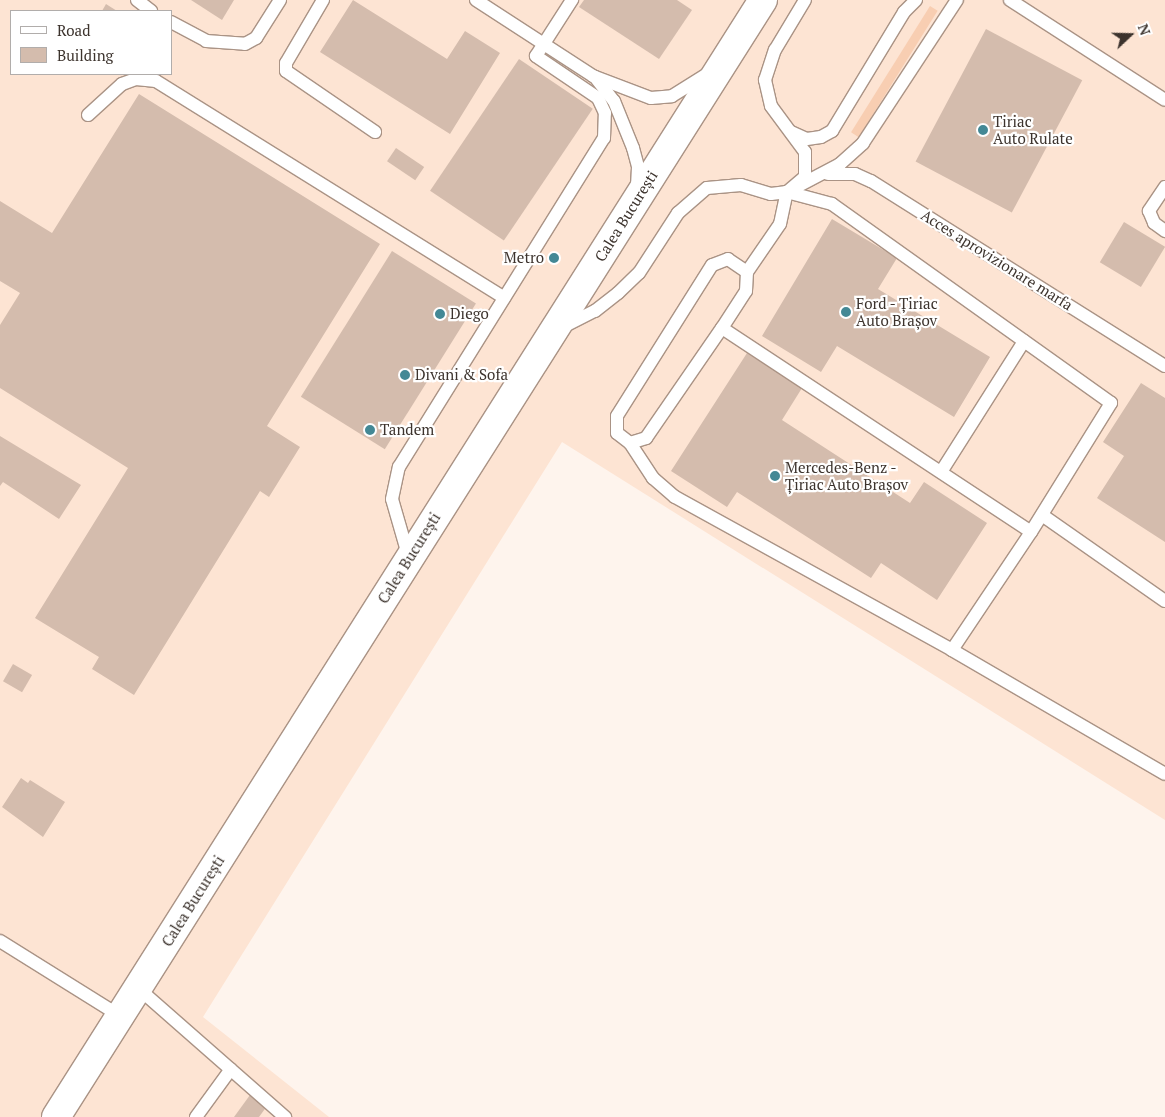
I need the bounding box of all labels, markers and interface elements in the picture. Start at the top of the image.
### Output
legend [10,10,172,75]
north arrow [1105,10,1155,60]
text: Road [57,20,90,40]
text: N [1134,21,1155,38]
text: Building [57,45,114,65]
place label: Tiriac Auto Rulate [993,112,1073,147]
marker: Tiriac Auto Rulate [977,124,989,136]
street label: Calea București [591,167,661,265]
street label: Acces aprovizionare marfa [918,206,1076,314]
place label: Metro [504,249,544,267]
marker: Metro [548,252,560,264]
place label: Ford - Țiriac Auto Brașov [856,294,939,329]
place label: Diego [450,305,489,323]
marker: Ford - Țiriac Auto Brașov [840,306,852,318]
marker: Diego [434,308,446,320]
place label: Divani & Sofa [415,366,508,384]
marker: Divani & Sofa [399,369,411,381]
place label: Tandem [380,421,434,439]
marker: Tandem [364,424,376,436]
place label: Mercedes-Benz - Țiriac Auto Brașov [785,458,908,493]
marker: Mercedes-Benz - Țiriac Auto Brașov [769,470,781,482]
street label: Calea București [374,509,444,607]
street label: Calea București [158,852,228,950]

